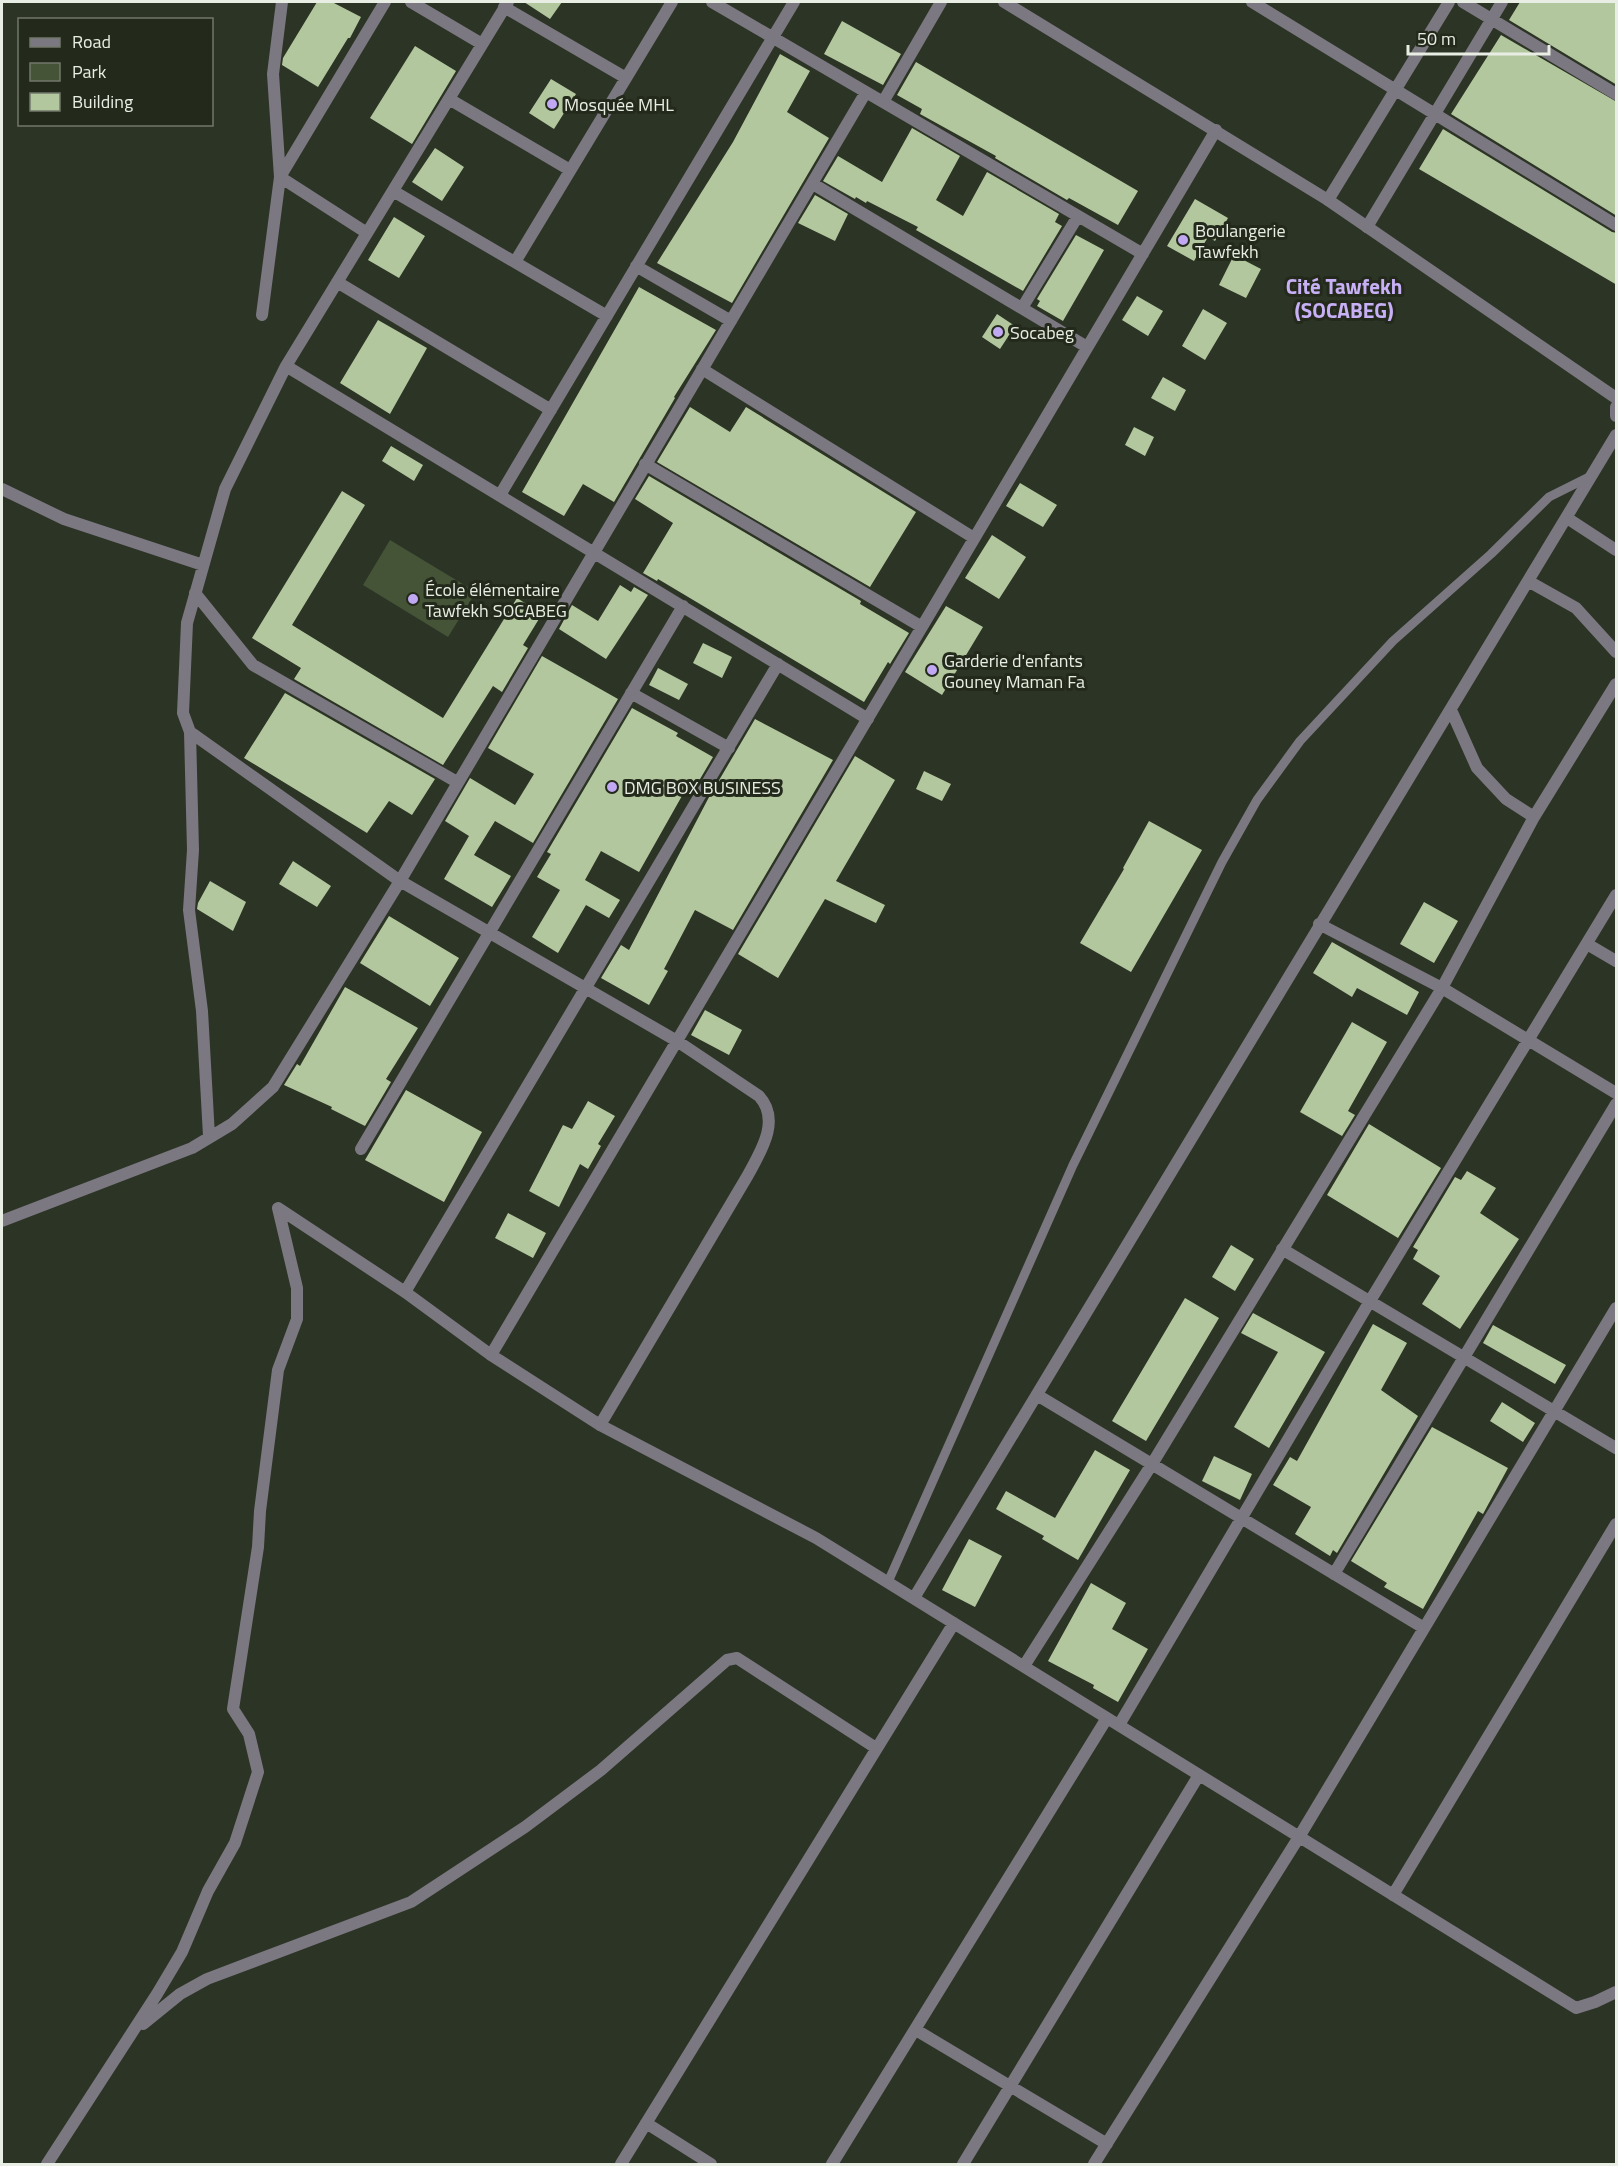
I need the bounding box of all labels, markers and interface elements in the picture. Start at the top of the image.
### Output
legend [18,18,213,126]
scale bar [1408,18,1549,56]
text: 50 m [1417,25,1456,52]
text: Road [72,28,111,55]
text: Park [72,58,107,85]
text: Building [72,88,133,115]
place label: Mosquée MHL [564,91,674,118]
marker: Mosquée MHL [545,97,559,111]
place label: Boulangerie Tawfekh [1195,217,1286,265]
marker: Boulangerie Tawfekh [1176,233,1190,247]
district label: Cité Tawfekh (SOCABEG) [1286,270,1402,326]
place label: Socabeg [1010,319,1074,346]
marker: Socabeg [991,325,1005,339]
place label: École élémentaire Tawfekh SOCABEG [425,576,567,624]
marker: École élémentaire Tawfekh SOCABEG [406,592,420,606]
place label: Garderie d'enfants Gouney Maman Fa [944,647,1085,695]
marker: Garderie d'enfants Gouney Maman Fa [925,663,939,677]
place label: DMG BOX BUSINESS [624,774,781,801]
marker: DMG BOX BUSINESS [605,780,619,794]

